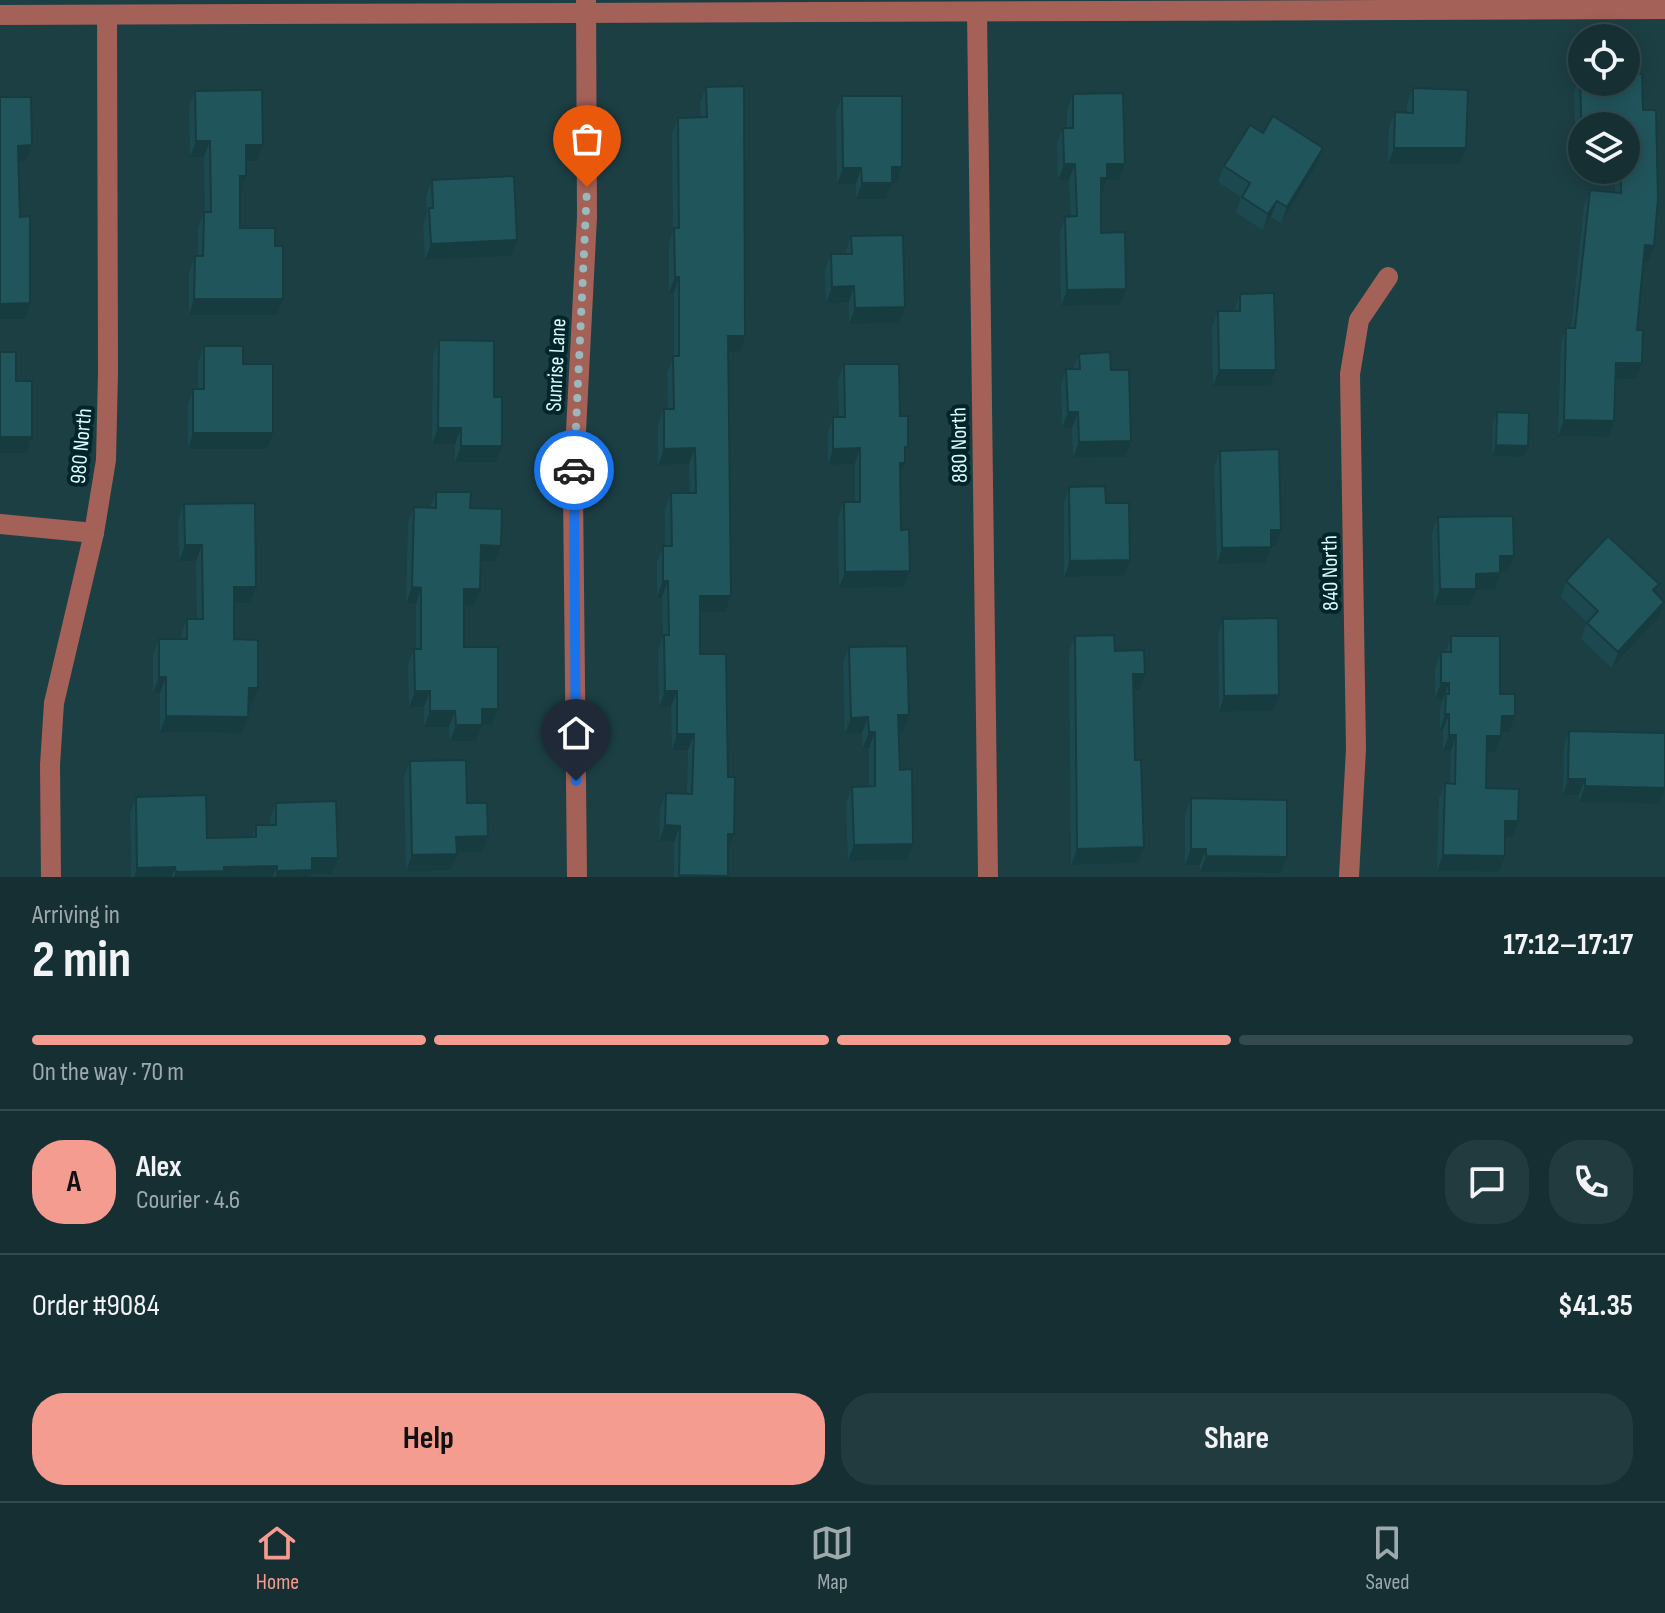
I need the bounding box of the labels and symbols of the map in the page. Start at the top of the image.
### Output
pin [553,105,621,187]
street label: Sunrise Lane [541,318,572,412]
street label: 980 North [65,407,98,485]
street label: 880 North [945,407,974,483]
courier [534,430,614,510]
street label: 840 North [1316,535,1345,611]
pin [542,699,610,781]

